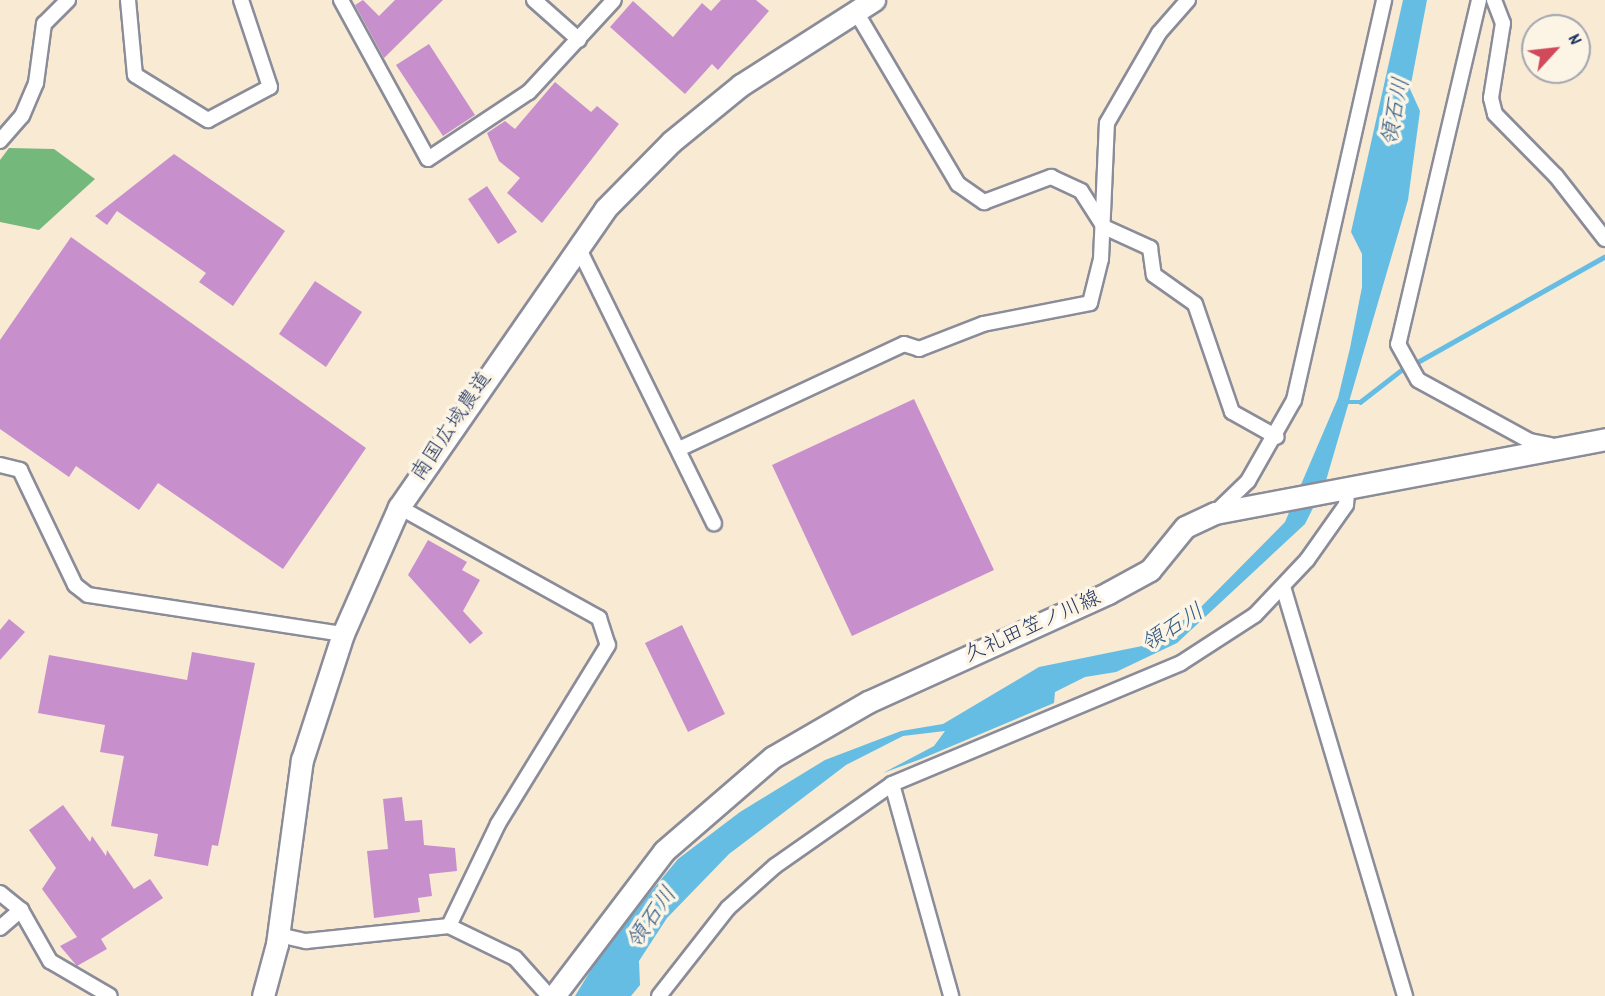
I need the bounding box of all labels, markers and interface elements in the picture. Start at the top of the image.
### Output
north arrow [1521,14,1591,84]
text: N [1559,30,1588,50]
water label: 領石川 [1378,76,1418,148]
street label: 南国広域農道 [407,368,499,486]
street label: 久礼田笠ノ川線 [961,587,1105,669]
water label: 領石川 [1137,600,1211,660]
water label: 領石川 [623,883,685,955]

